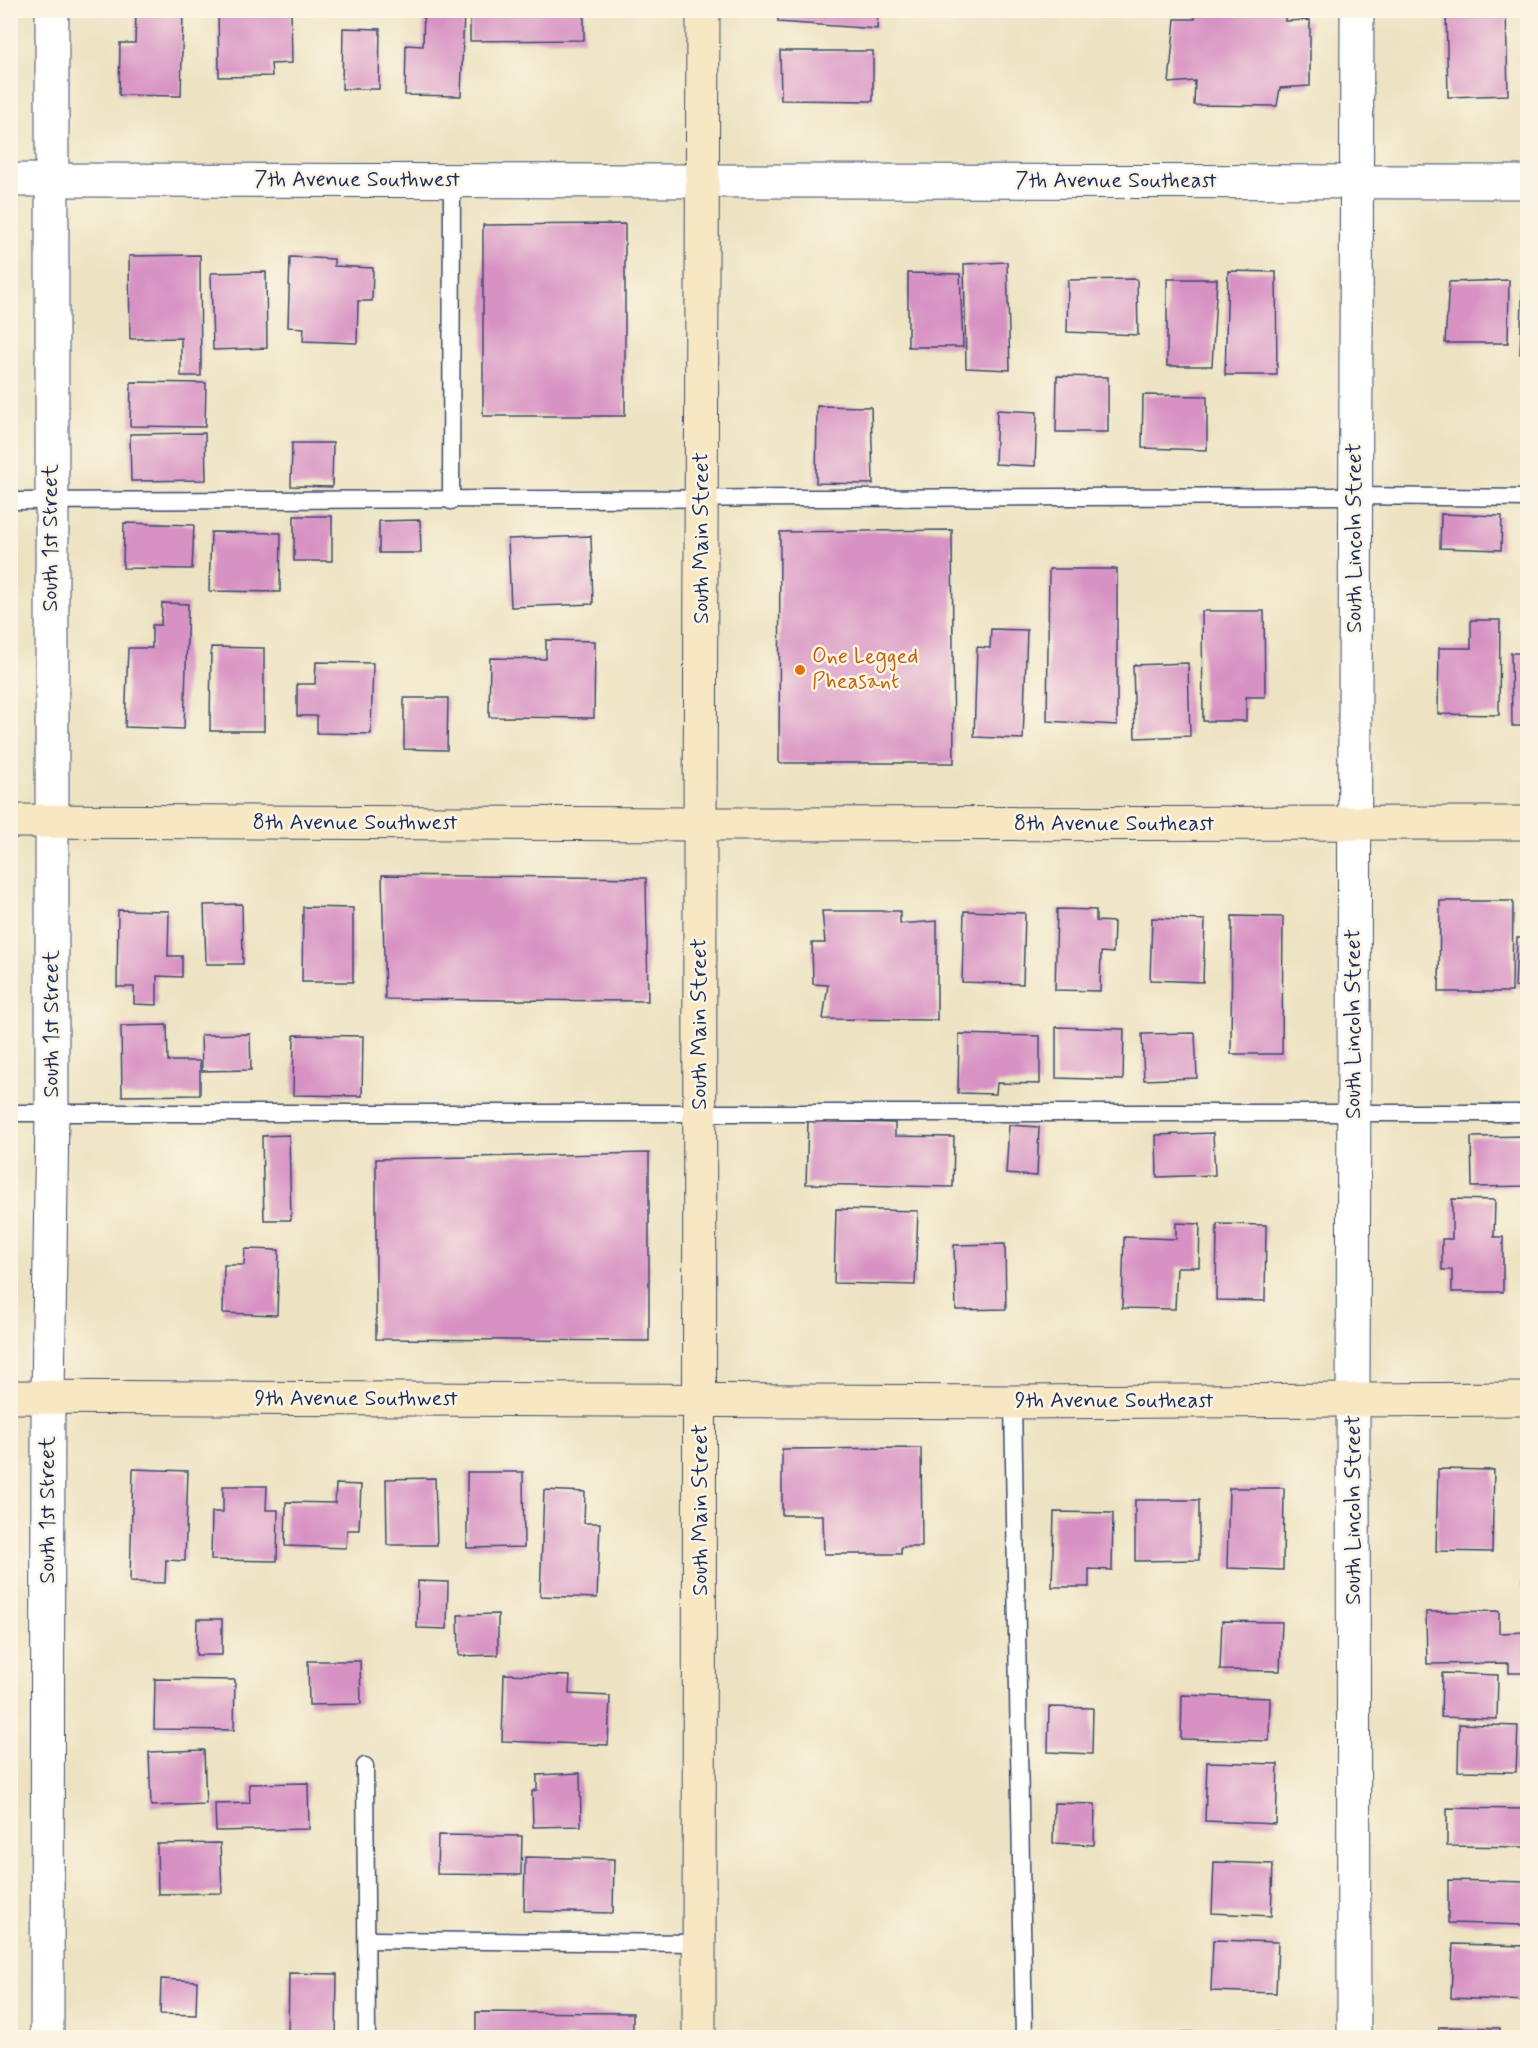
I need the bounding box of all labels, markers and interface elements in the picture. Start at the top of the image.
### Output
street label: 7th Avenue Southwest [254,166,460,194]
street label: 7th Avenue Southeast [1015,167,1217,195]
street label: South Lincoln Street [1341,443,1369,633]
street label: South Main Street [688,452,716,624]
street label: South 1st Street [37,464,65,612]
place label: One Legged Pheasant [812,643,918,696]
marker: One Legged Pheasant [793,663,807,677]
street label: 8th Avenue Southwest [253,809,457,837]
street label: 8th Avenue Southeast [1014,810,1214,838]
street label: South Lincoln Street [1340,929,1368,1119]
street label: South Main Street [686,938,714,1110]
street label: South 1st Street [38,950,66,1098]
street label: 9th Avenue Southwest [254,1385,458,1413]
street label: 9th Avenue Southeast [1015,1387,1213,1415]
street label: South Lincoln Street [1340,1415,1368,1605]
street label: South Main Street [687,1424,715,1596]
street label: South 1st Street [34,1436,62,1584]

